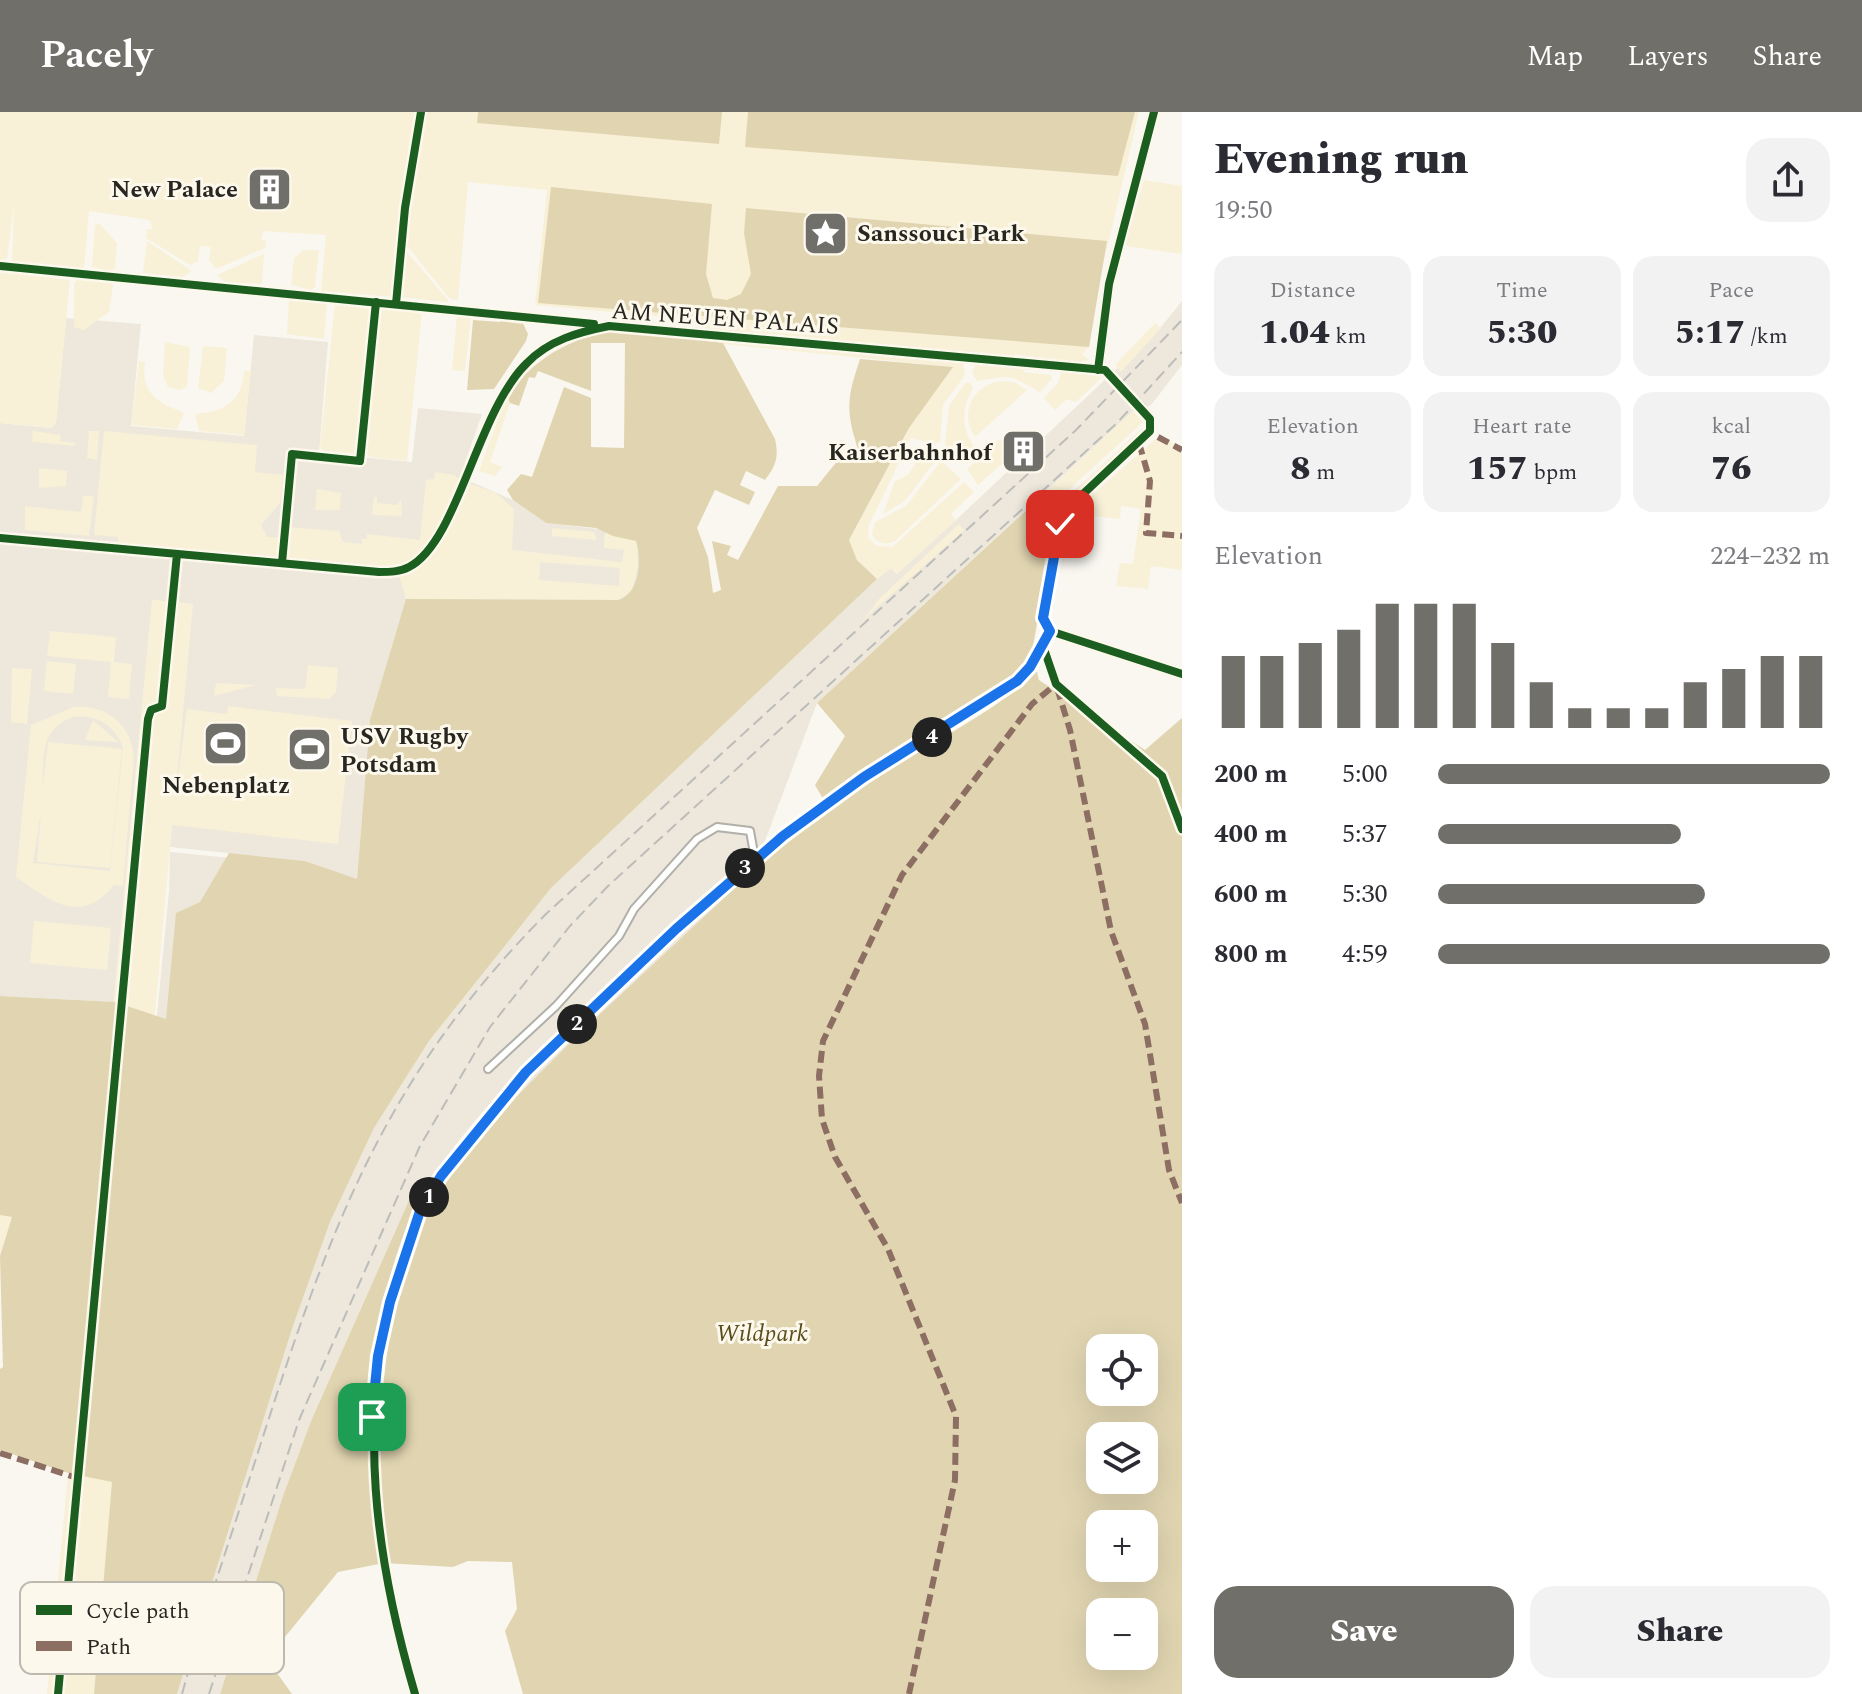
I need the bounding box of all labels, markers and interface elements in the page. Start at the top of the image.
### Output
text: Pacely [40,27,153,85]
text: Map [1527,35,1583,78]
text: Layers [1627,35,1709,78]
text: Share [1753,35,1822,78]
text: Evening run [1214,126,1469,193]
button: share [1746,138,1830,222]
building icon: New Palace [245,165,293,213]
place label: New Palace [111,172,238,208]
text: 19:50 [1214,190,1273,230]
place icon: Sanssouci Park [802,209,850,257]
place label: Sanssouci Park [857,216,1025,252]
text: Distance [1270,274,1356,307]
text: Time [1496,274,1548,307]
text: Pace [1709,274,1754,307]
street label: AM NEUEN PALAIS [610,293,840,345]
text: 1.04 [1259,307,1330,359]
text: 5:30 [1487,307,1557,359]
text: 5:17 [1675,307,1746,359]
text: km [1330,320,1366,353]
text: /km [1746,320,1788,353]
text: Elevation [1267,410,1359,443]
text: Heart rate [1472,410,1572,443]
text: kcal [1712,410,1751,443]
building icon: Kaiserbahnhof [999,428,1047,476]
place label: Kaiserbahnhof [828,435,994,471]
text: 8 [1290,443,1311,495]
text: 157 [1467,443,1528,495]
text: 76 [1711,443,1752,495]
text: m [1311,456,1335,489]
text: bpm [1528,456,1577,489]
pin [1026,490,1094,558]
icon: check [1038,502,1082,546]
text: Elevation [1214,536,1323,576]
text: 224–232 m [1710,536,1830,576]
pin: 4 [912,717,952,757]
sports icon: Nebenplatz [202,719,250,767]
place label: USV Rugby Potsdam [340,719,469,783]
text: 4 [926,720,938,753]
sports icon: USV Rugby Potsdam [285,726,333,774]
text: 200 m [1214,754,1288,794]
text: 5:00 [1342,754,1388,794]
place label: Nebenplatz [162,768,290,804]
text: 400 m [1214,814,1288,854]
text: 5:37 [1342,814,1388,854]
pin: 3 [725,848,765,888]
text: 3 [739,851,751,884]
text: 600 m [1214,874,1288,914]
text: 5:30 [1342,874,1388,914]
text: 800 m [1214,934,1288,974]
text: 4:59 [1342,934,1388,974]
pin: 2 [557,1004,597,1044]
text: 2 [571,1007,583,1040]
pin: 1 [409,1177,449,1217]
text: 1 [423,1180,435,1213]
park label: Wildpark [716,1316,808,1352]
map controls [1086,1334,1158,1670]
button: locate [1086,1334,1158,1406]
pin [338,1383,406,1451]
icon: arrive [350,1395,394,1439]
button: layers [1086,1422,1158,1494]
button: + [1086,1510,1158,1582]
legend [20,1582,284,1674]
button: Save [1214,1586,1514,1678]
button: Share [1530,1586,1830,1678]
text: Cycle path [86,1595,190,1628]
button: − [1086,1598,1158,1670]
text: Path [86,1631,131,1664]

